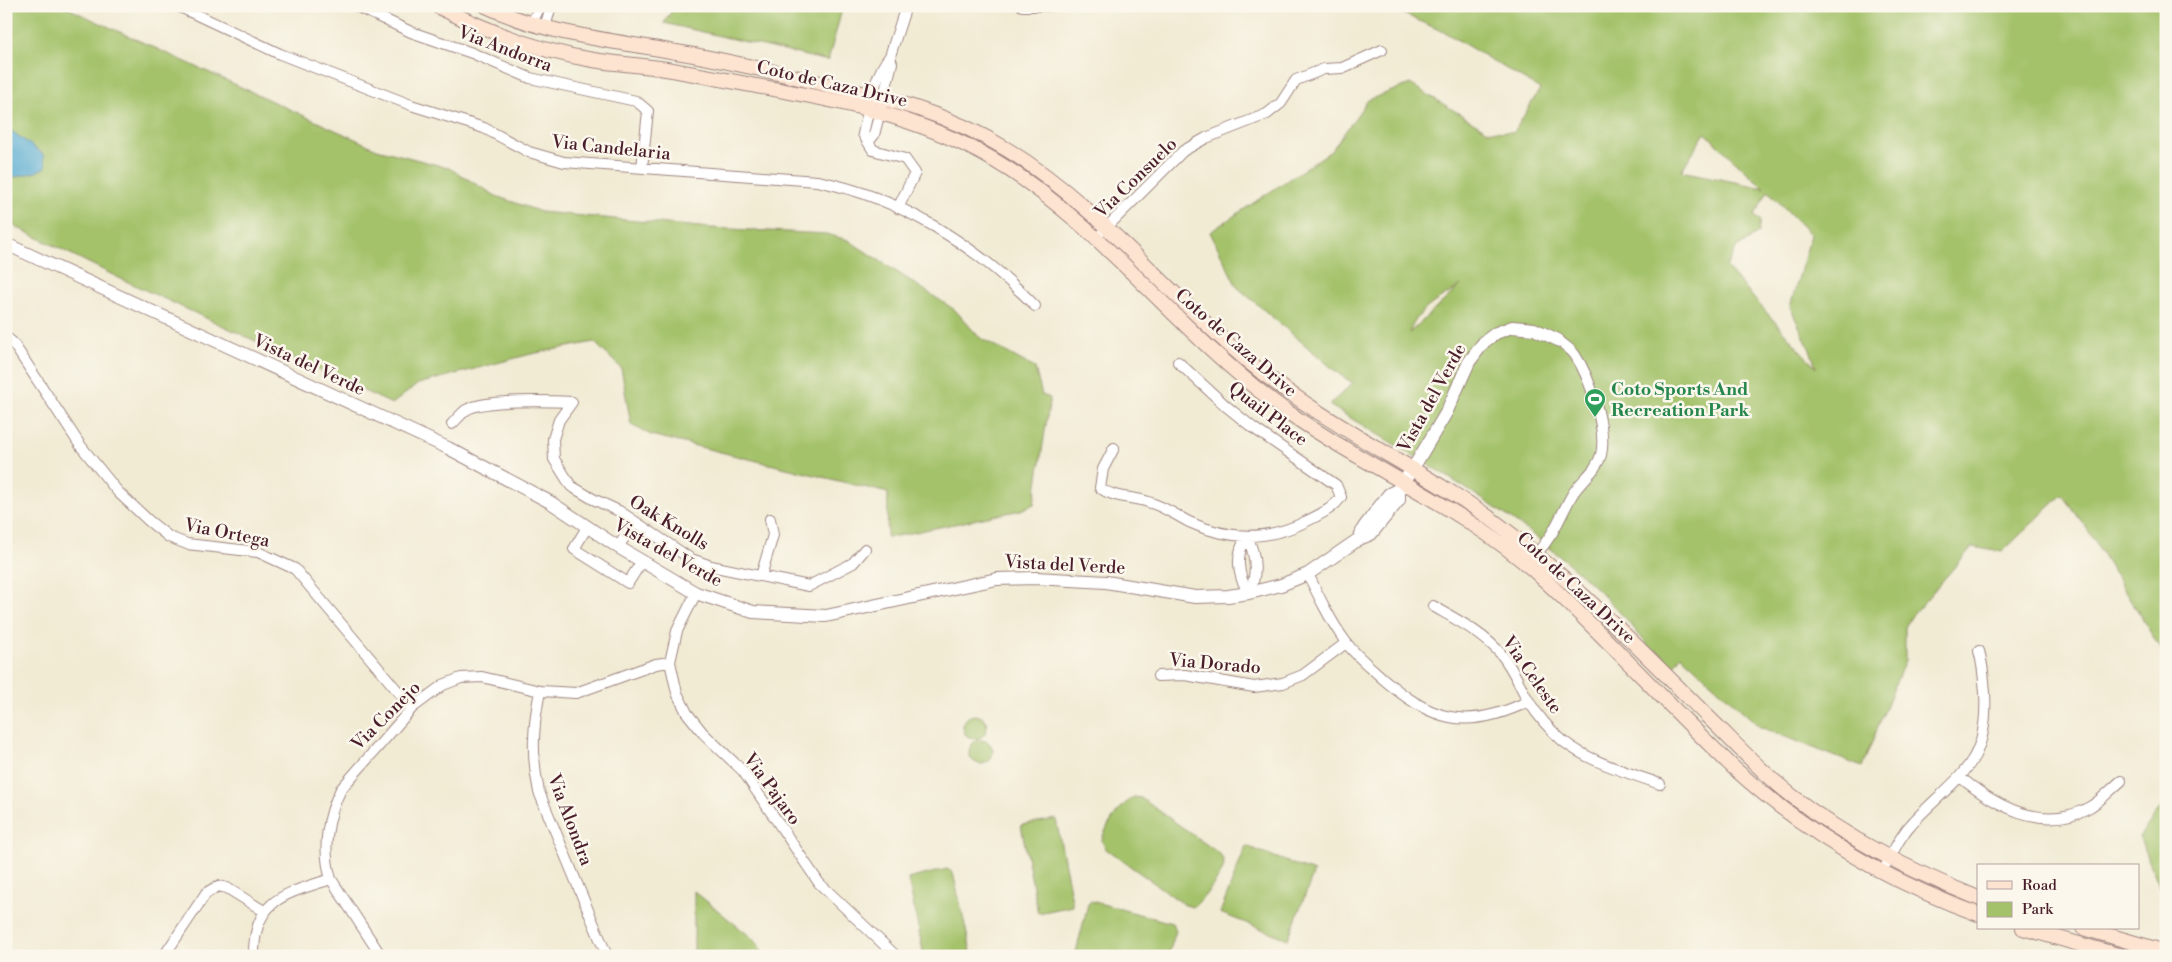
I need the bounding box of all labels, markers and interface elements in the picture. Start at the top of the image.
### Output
street label: Via Andorra [454,20,556,78]
street label: Coto de Caza Drive [754,55,910,113]
street label: Via Candelaria [549,130,673,166]
street label: Via Consuelo [1089,133,1182,224]
street label: Coto de Caza Drive [1170,284,1302,402]
street label: Vista del Verde [248,329,369,401]
street label: Vista del Verde [1392,340,1471,457]
street label: Quail Place [1224,377,1312,451]
place label: Coto Sports And Recreation Park [1611,378,1750,422]
sports icon: Coto Sports And Recreation Park [1583,387,1607,418]
street label: Oak Knolls [625,490,713,556]
street label: Via Ortega [181,513,273,553]
street label: Vista del Verde [609,513,726,592]
street label: Coto de Caza Drive [1512,527,1640,649]
street label: Vista del Verde [1003,550,1126,580]
street label: Via Celeste [1496,631,1567,718]
street label: Via Dorado [1167,648,1262,679]
street label: Via Conejo [346,676,426,756]
street label: Via Pajaro [738,748,806,830]
street label: Via Alondra [542,770,598,870]
legend [1977,864,2140,930]
text: Road [2022,876,2057,895]
text: Park [2022,900,2054,919]

